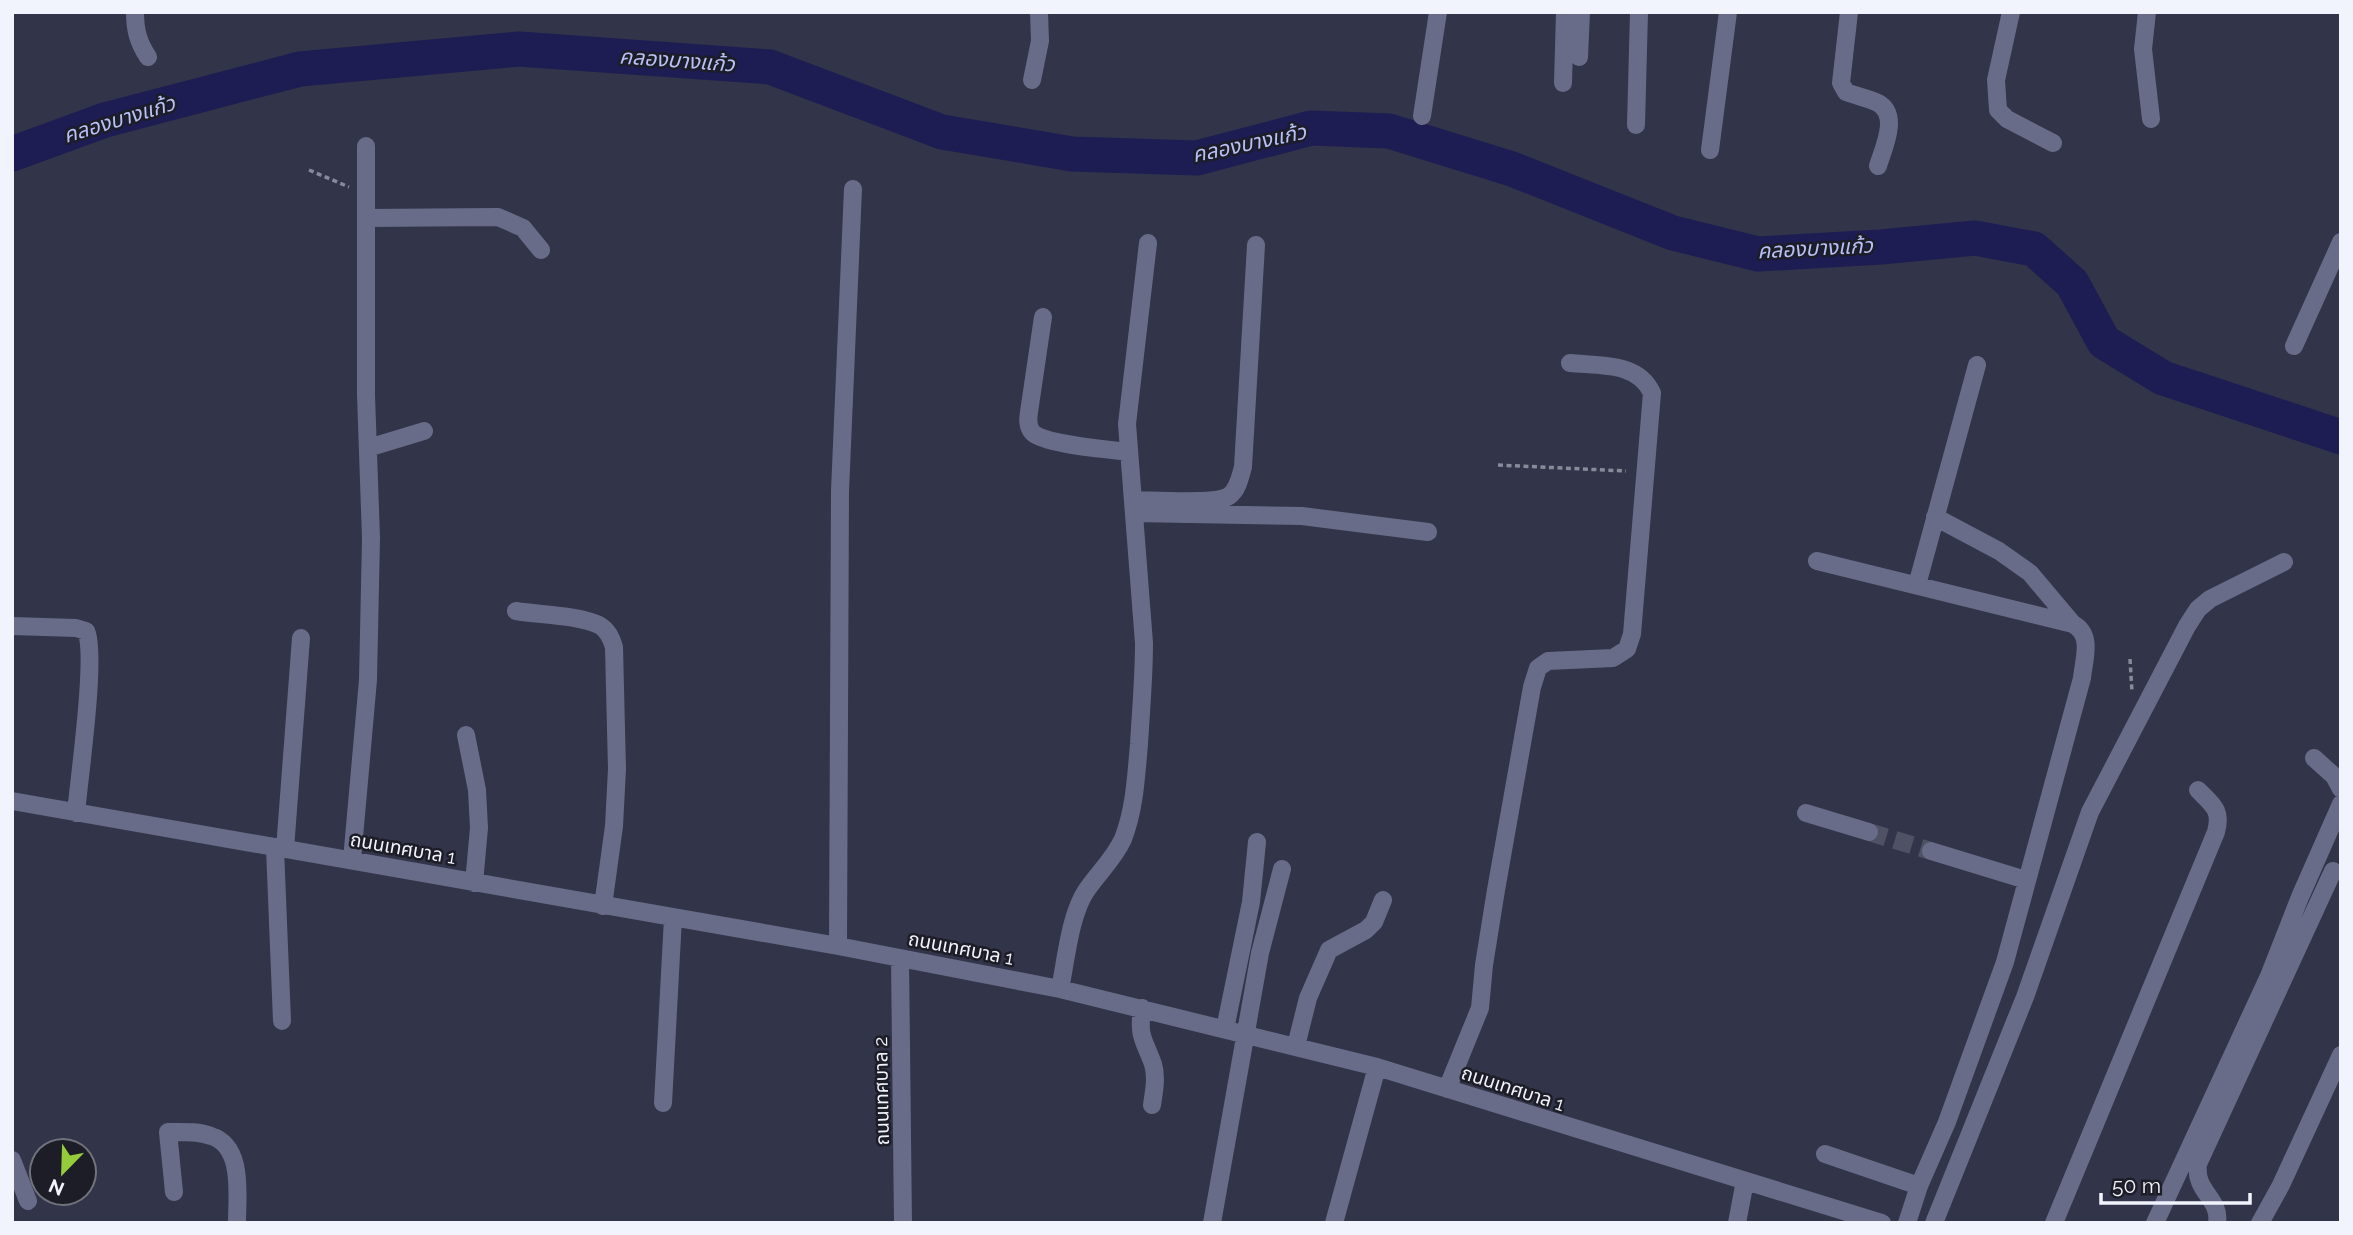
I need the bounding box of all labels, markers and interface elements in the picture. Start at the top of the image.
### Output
water label: คลองบางแก้ว [618,43,736,77]
water label: คลองบางแก้ว [60,90,179,148]
water label: คลองบางแก้ว [1190,119,1309,167]
water label: คลองบางแก้ว [1757,232,1874,264]
street label: ถนนเทศบาล 1 [348,828,458,868]
street label: ถนนเทศบาล 1 [906,927,1016,969]
street label: ถนนเทศบาล 2 [869,1037,893,1145]
street label: ถนนเทศบาล 1 [1459,1061,1567,1115]
north arrow [28,1137,98,1207]
scale bar [2101,1162,2250,1206]
text: 50 m [2112,1173,2161,1198]
text: N [45,1175,67,1201]

